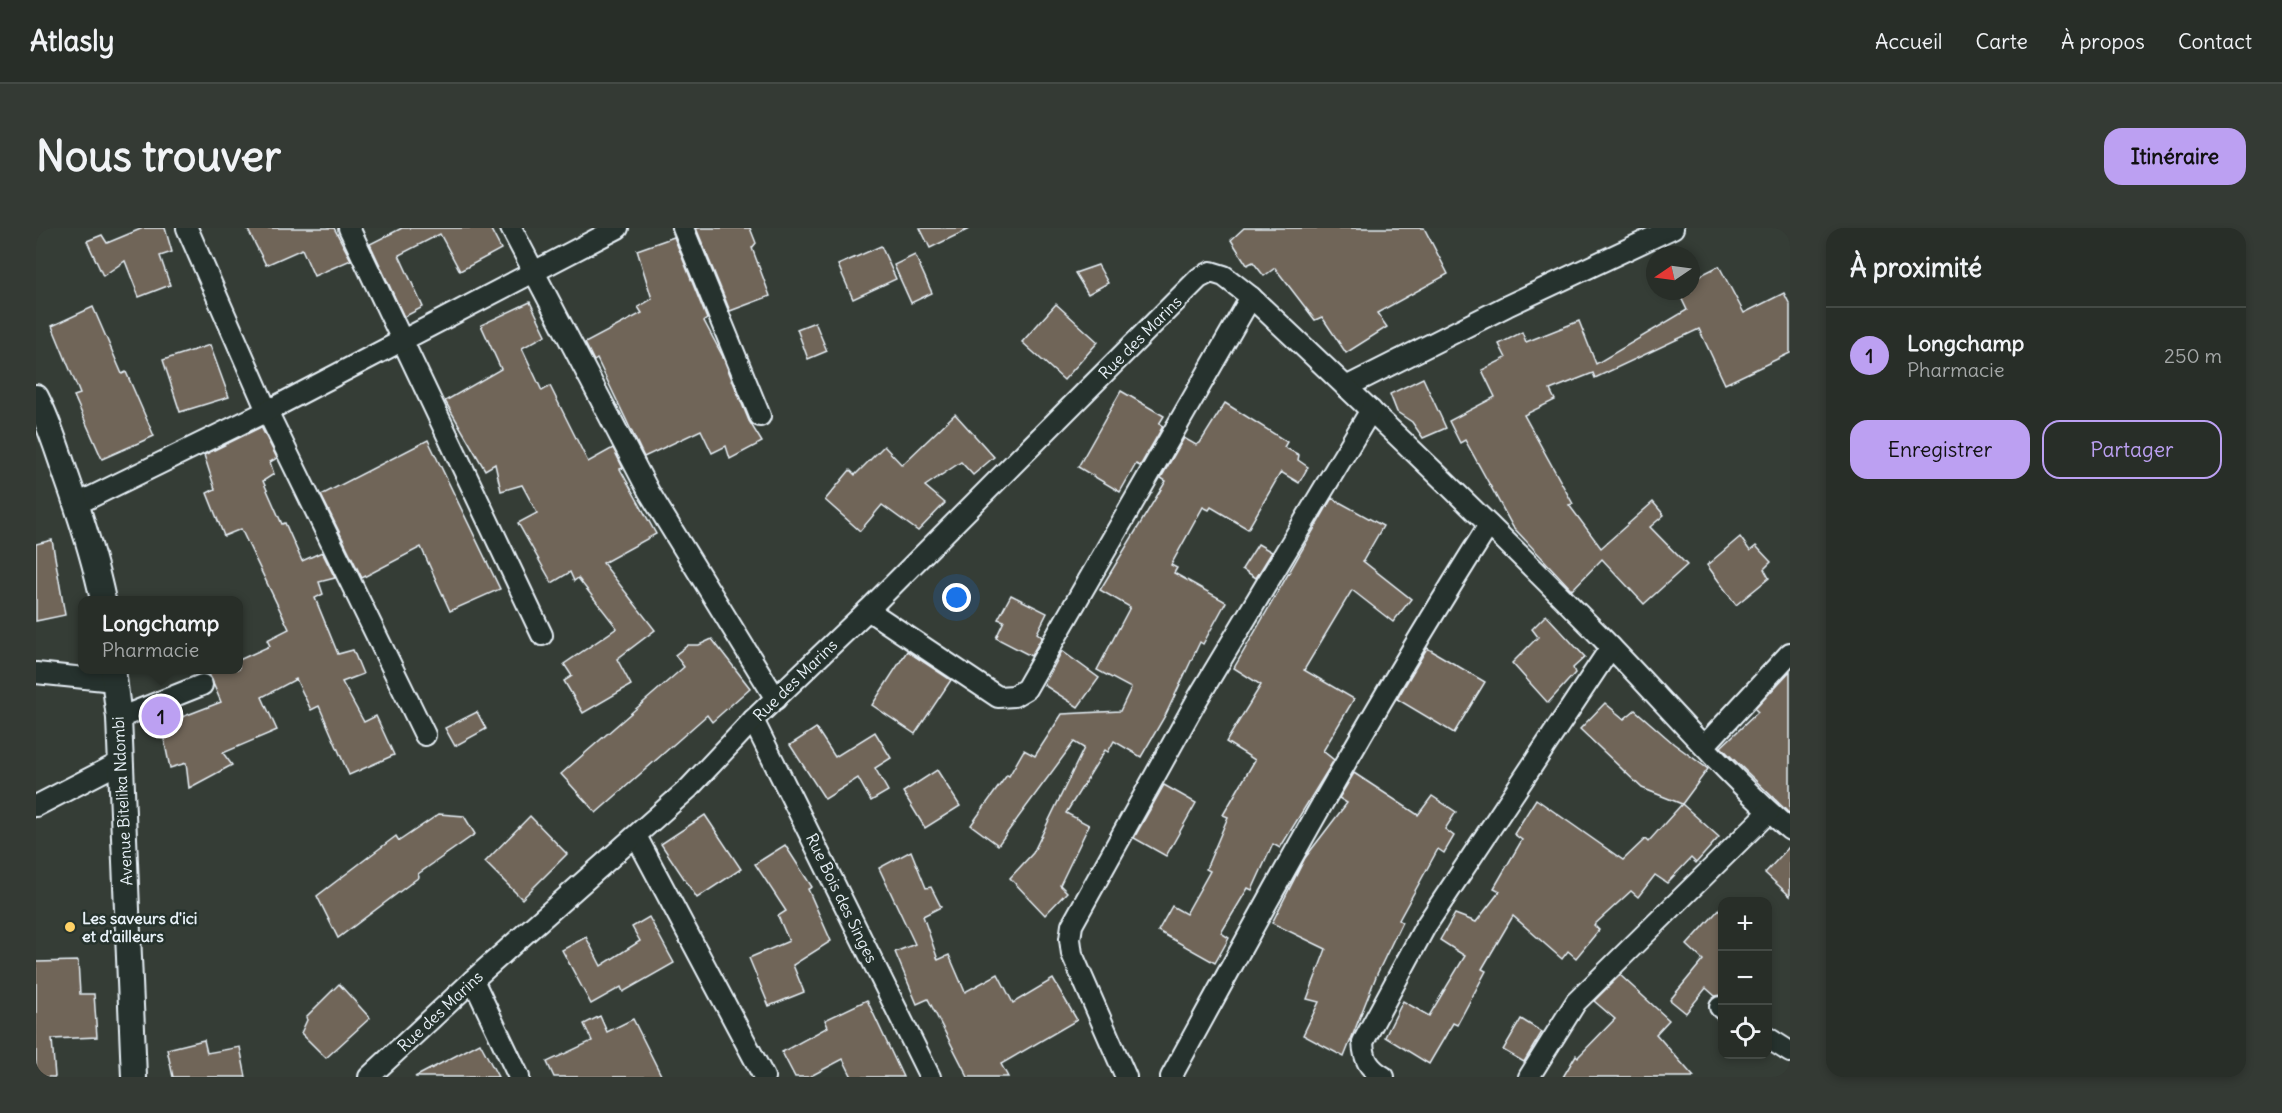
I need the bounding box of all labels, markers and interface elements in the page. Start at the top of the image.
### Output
text: Atlasly [30,23,114,59]
text: Accueil [1875,28,1943,55]
text: Carte [1976,28,2028,55]
text: À propos [2061,28,2145,55]
text: Contact [2178,28,2252,55]
button: Itinéraire [2104,128,2246,185]
text: Nous trouver [36,130,281,182]
north arrow [1646,246,1700,300]
text: À proximité [1850,251,1982,284]
street label: Rue des Marins [1094,291,1186,383]
text: Longchamp [1907,329,2024,357]
text: 1 [1866,343,1873,368]
text: 250 m [2164,343,2222,368]
text: Pharmacie [1907,357,2004,382]
button: Enregistrer [1850,420,2030,479]
button: Partager [2042,420,2222,479]
your location [942,583,971,612]
popup [78,596,243,674]
text: Longchamp [102,609,219,637]
street label: Rue des Marins [749,635,841,725]
text: Pharmacie [102,637,199,662]
pin: 1 [142,694,180,738]
street label: Avenue Bitelika Ndombi [108,716,136,886]
street label: Rue Bois des Singes [802,830,882,966]
map controls [1718,897,1772,1059]
button: + [1718,897,1772,951]
place label: Les saveurs d'ici et d'ailleurs [82,908,197,946]
marker: Les saveurs d'ici et d'ailleurs [63,920,77,934]
button: − [1718,951,1772,1005]
street label: Rue des Marins [393,966,487,1056]
button: locate [1718,1005,1772,1059]

